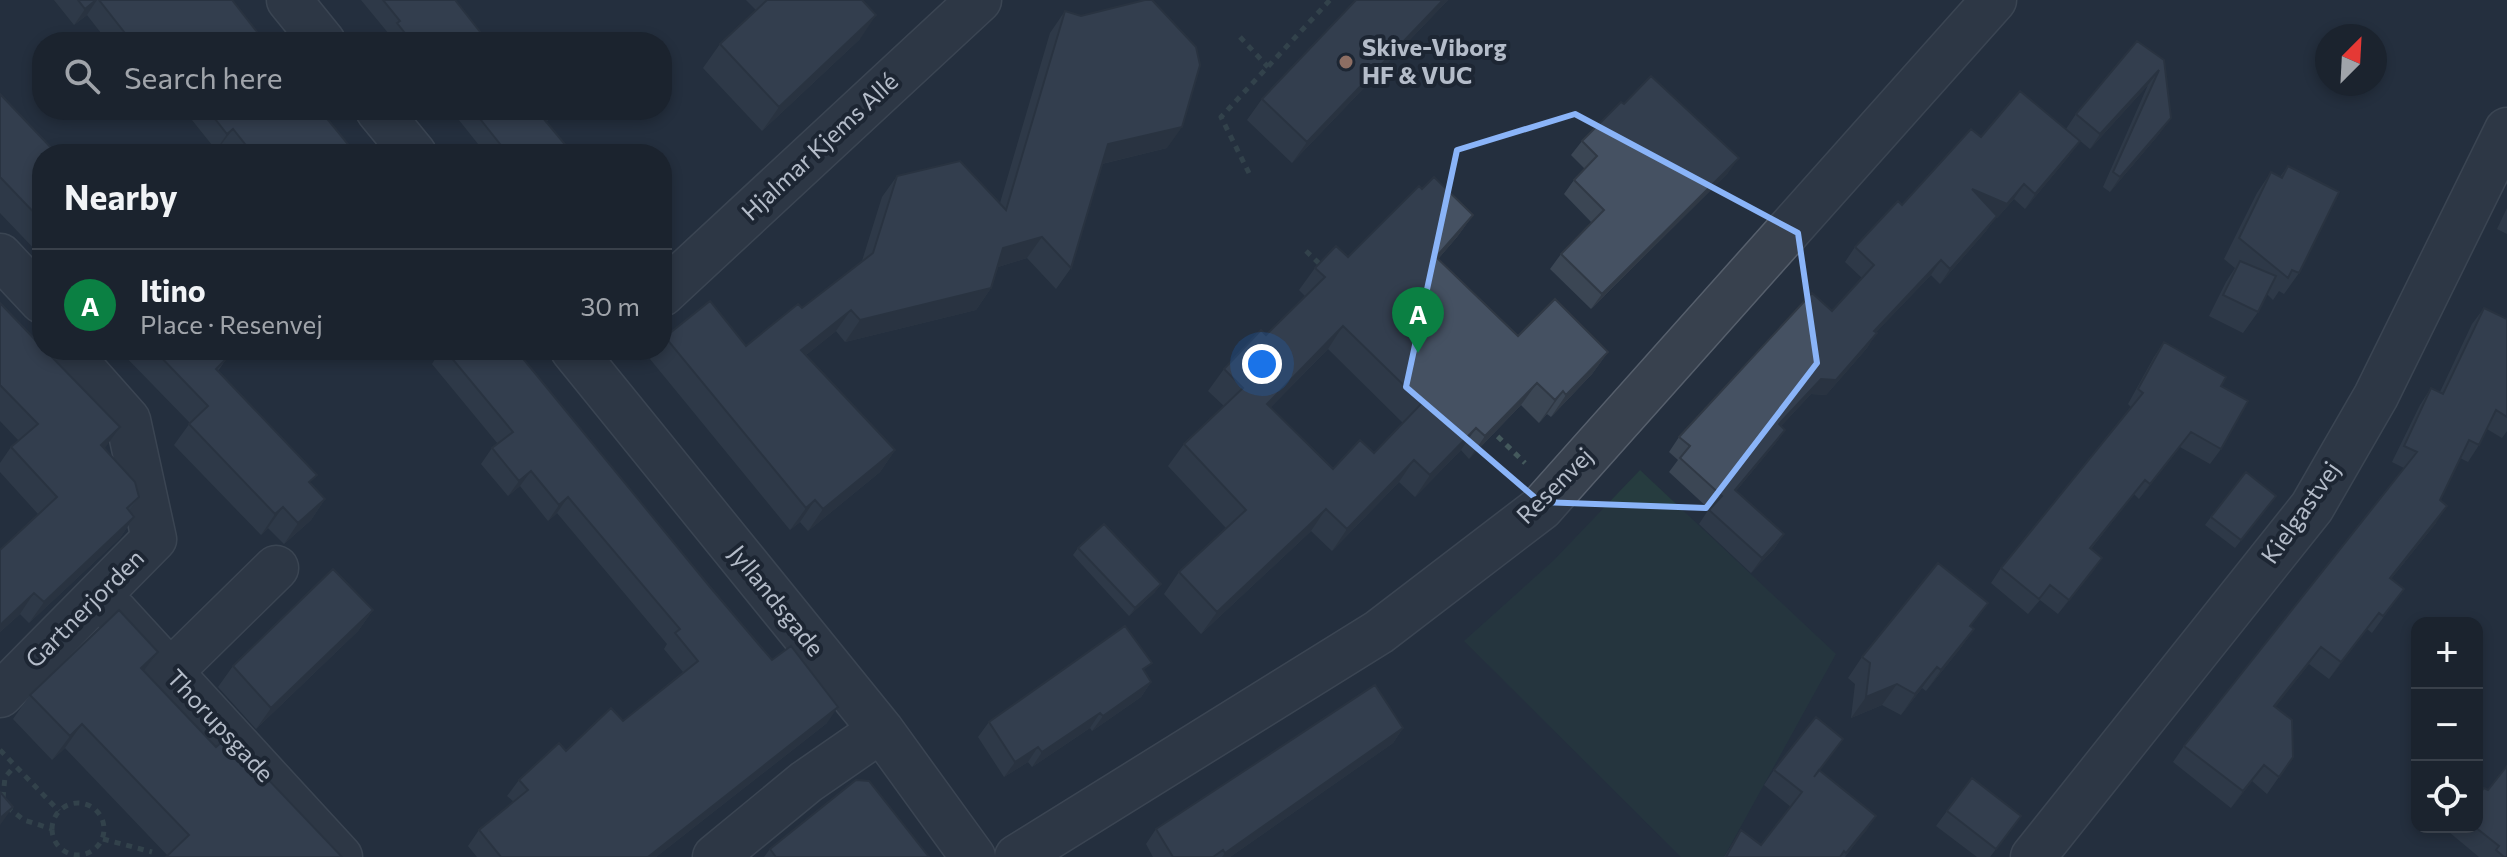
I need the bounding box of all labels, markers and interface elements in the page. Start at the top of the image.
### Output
north arrow [2315,24,2387,96]
search box [32,32,672,120]
place label: Skive-Viborg HF & VUC [1362,32,1507,89]
marker: Skive-Viborg HF & VUC [1337,53,1355,71]
icon: search [60,54,104,98]
text: Search here [124,58,283,95]
street label: Hjalmar Kjems Allé [735,66,903,226]
text: Nearby [64,175,178,217]
text: Itino [140,271,206,308]
pin: A [1392,287,1444,353]
text: A [81,290,99,321]
text: 30 m [581,290,640,321]
text: Place · Resenvej [140,308,323,339]
your location [1242,344,1282,384]
street label: Resenvej [1510,441,1598,529]
street label: Kielgastvej [2254,456,2345,569]
street label: Jyllandsgade [724,539,831,661]
street label: Gartnerjorden [19,543,149,673]
map controls [2411,617,2483,833]
button: + [2411,617,2483,689]
street label: Thorupsgade [162,663,281,787]
button: − [2411,689,2483,761]
button: locate [2411,761,2483,833]

